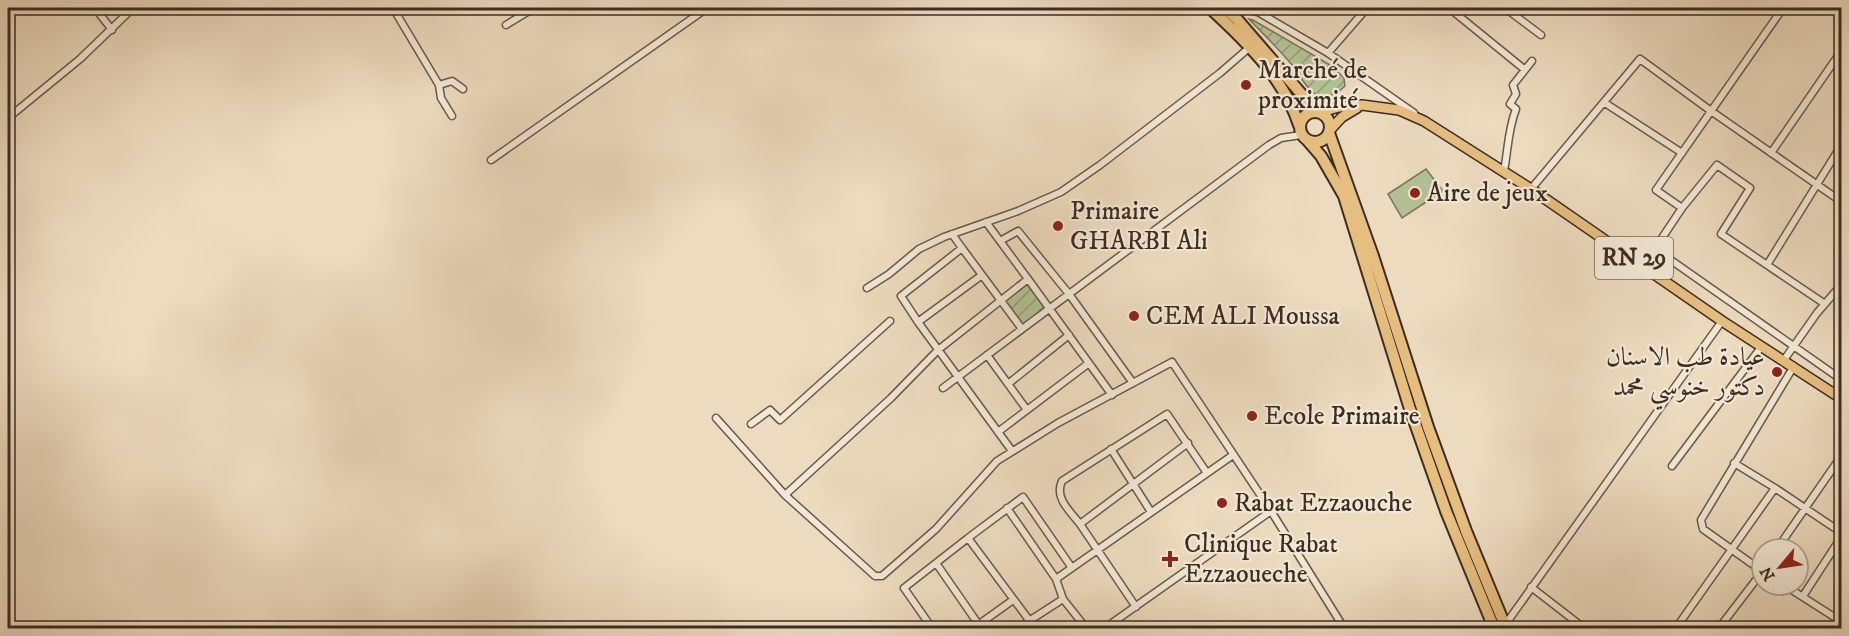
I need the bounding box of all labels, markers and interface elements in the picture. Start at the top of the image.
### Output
place label: Marché de proximité [1257,54,1367,117]
marker: Marché de proximité [1239,78,1253,92]
place label: Aire de jeux [1427,177,1548,210]
marker: Aire de jeux [1408,186,1422,200]
place label: Primaire GHARBI Ali [1070,195,1208,258]
marker: Primaire GHARBI Ali [1051,219,1065,233]
road number: RN 29 [1595,237,1673,279]
place label: CEM ALI Moussa [1146,300,1340,333]
marker: CEM ALI Moussa [1127,309,1141,323]
place label: عيادة طب الاسنان دكتور خنوسي محمد [1606,341,1765,410]
marker: عيادة طب الاسنان دكتور خنوسي محمد [1770,365,1784,379]
place label: Ecole Primaire [1264,400,1419,433]
marker: Ecole Primaire [1245,409,1259,423]
place label: Rabat Ezzaouche [1234,487,1412,520]
marker: Rabat Ezzaouche [1215,496,1229,510]
place label: Clinique Rabat Ezzaoueche [1184,528,1338,591]
north arrow [1750,537,1810,597]
marker: Clinique Rabat Ezzaoueche [1161,550,1179,568]
text: N [1756,563,1780,584]

